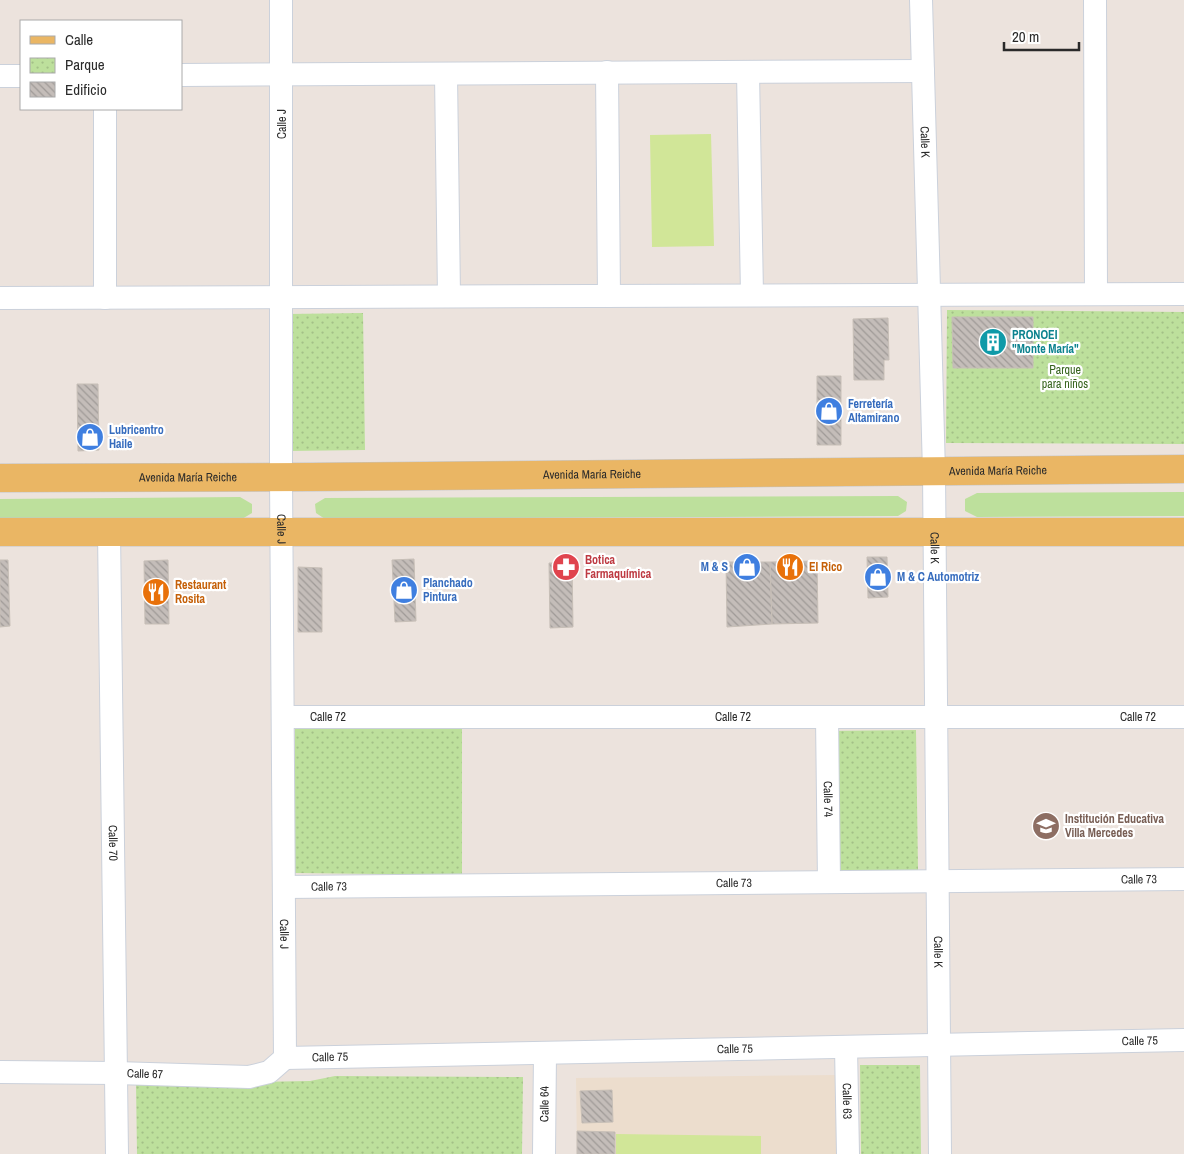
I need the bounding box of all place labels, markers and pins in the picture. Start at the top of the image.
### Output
building icon: PRONOEI "Monte María" [978,327,1008,357]
place label: PRONOEI "Monte María" [1012,327,1079,357]
shop icon: Ferretería Altamirano [814,396,844,426]
place label: Ferretería Altamirano [848,396,899,426]
shop icon: Lubricentro Haile [75,422,105,452]
place label: Lubricentro Haile [109,422,164,452]
pharmacy icon: Botica Farmaquímica [551,552,581,582]
place label: Botica Farmaquímica [585,552,652,582]
shop icon: M & S [732,552,762,582]
restaurant icon: El Rico [775,552,805,582]
place label: M & S [701,559,728,575]
place label: El Rico [809,559,842,575]
shop icon: M & C Automotriz [863,562,893,592]
place label: M & C Automotriz [897,569,979,585]
shop icon: Planchado Pintura [389,575,419,605]
place label: Planchado Pintura [423,575,473,605]
restaurant icon: Restaurant Rosita [141,577,171,607]
place label: Restaurant Rosita [175,577,227,607]
school or university icon: Institución Educativa Villa Mercedes [1031,811,1061,841]
place label: Institución Educativa Villa Mercedes [1065,811,1165,841]

